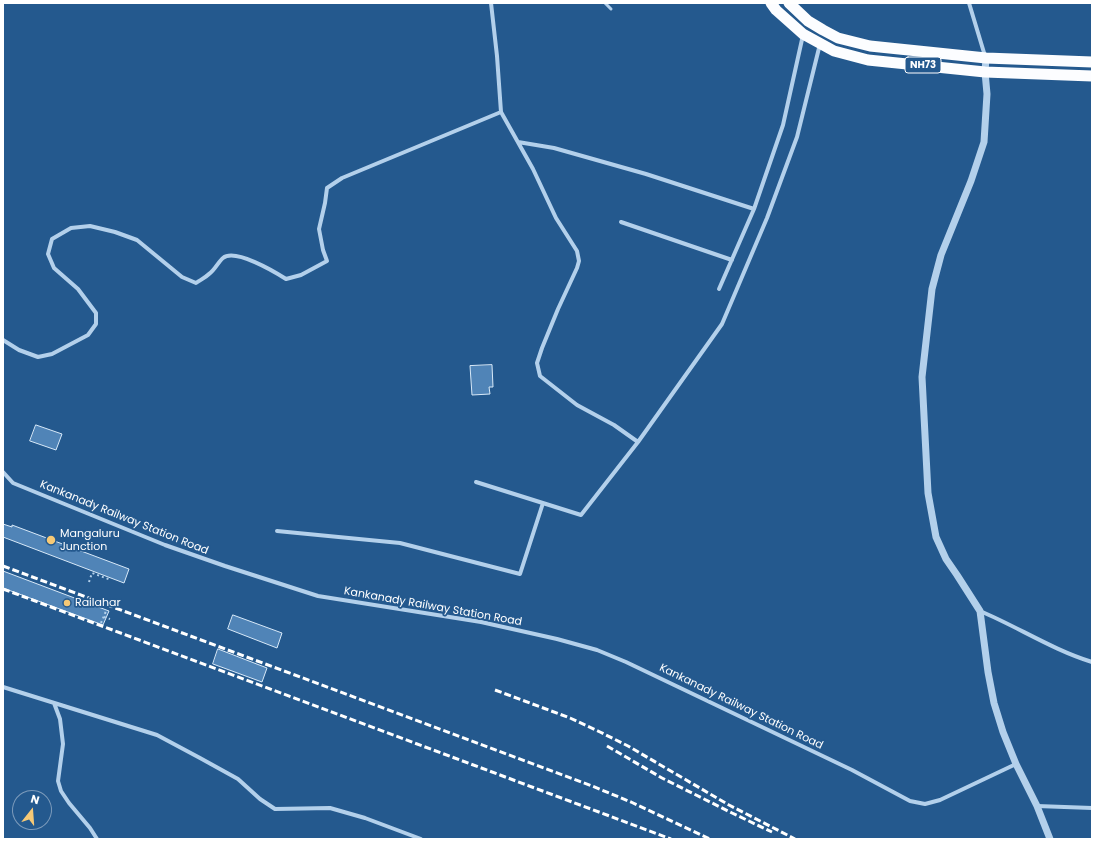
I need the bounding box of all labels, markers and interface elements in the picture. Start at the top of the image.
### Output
road number: NH73 [905,57,941,73]
street label: Kankanady Railway Station Road [38,478,210,558]
place label: Mangaluru Junction [60,527,120,553]
marker: Mangaluru Junction [45,534,57,546]
street label: Kankanady Railway Station Road [343,585,523,629]
place label: Railahar [75,596,121,610]
marker: Railahar [62,598,72,608]
street label: Kankanady Railway Station Road [657,661,825,753]
north arrow [12,790,52,830]
text: N [29,791,42,808]

